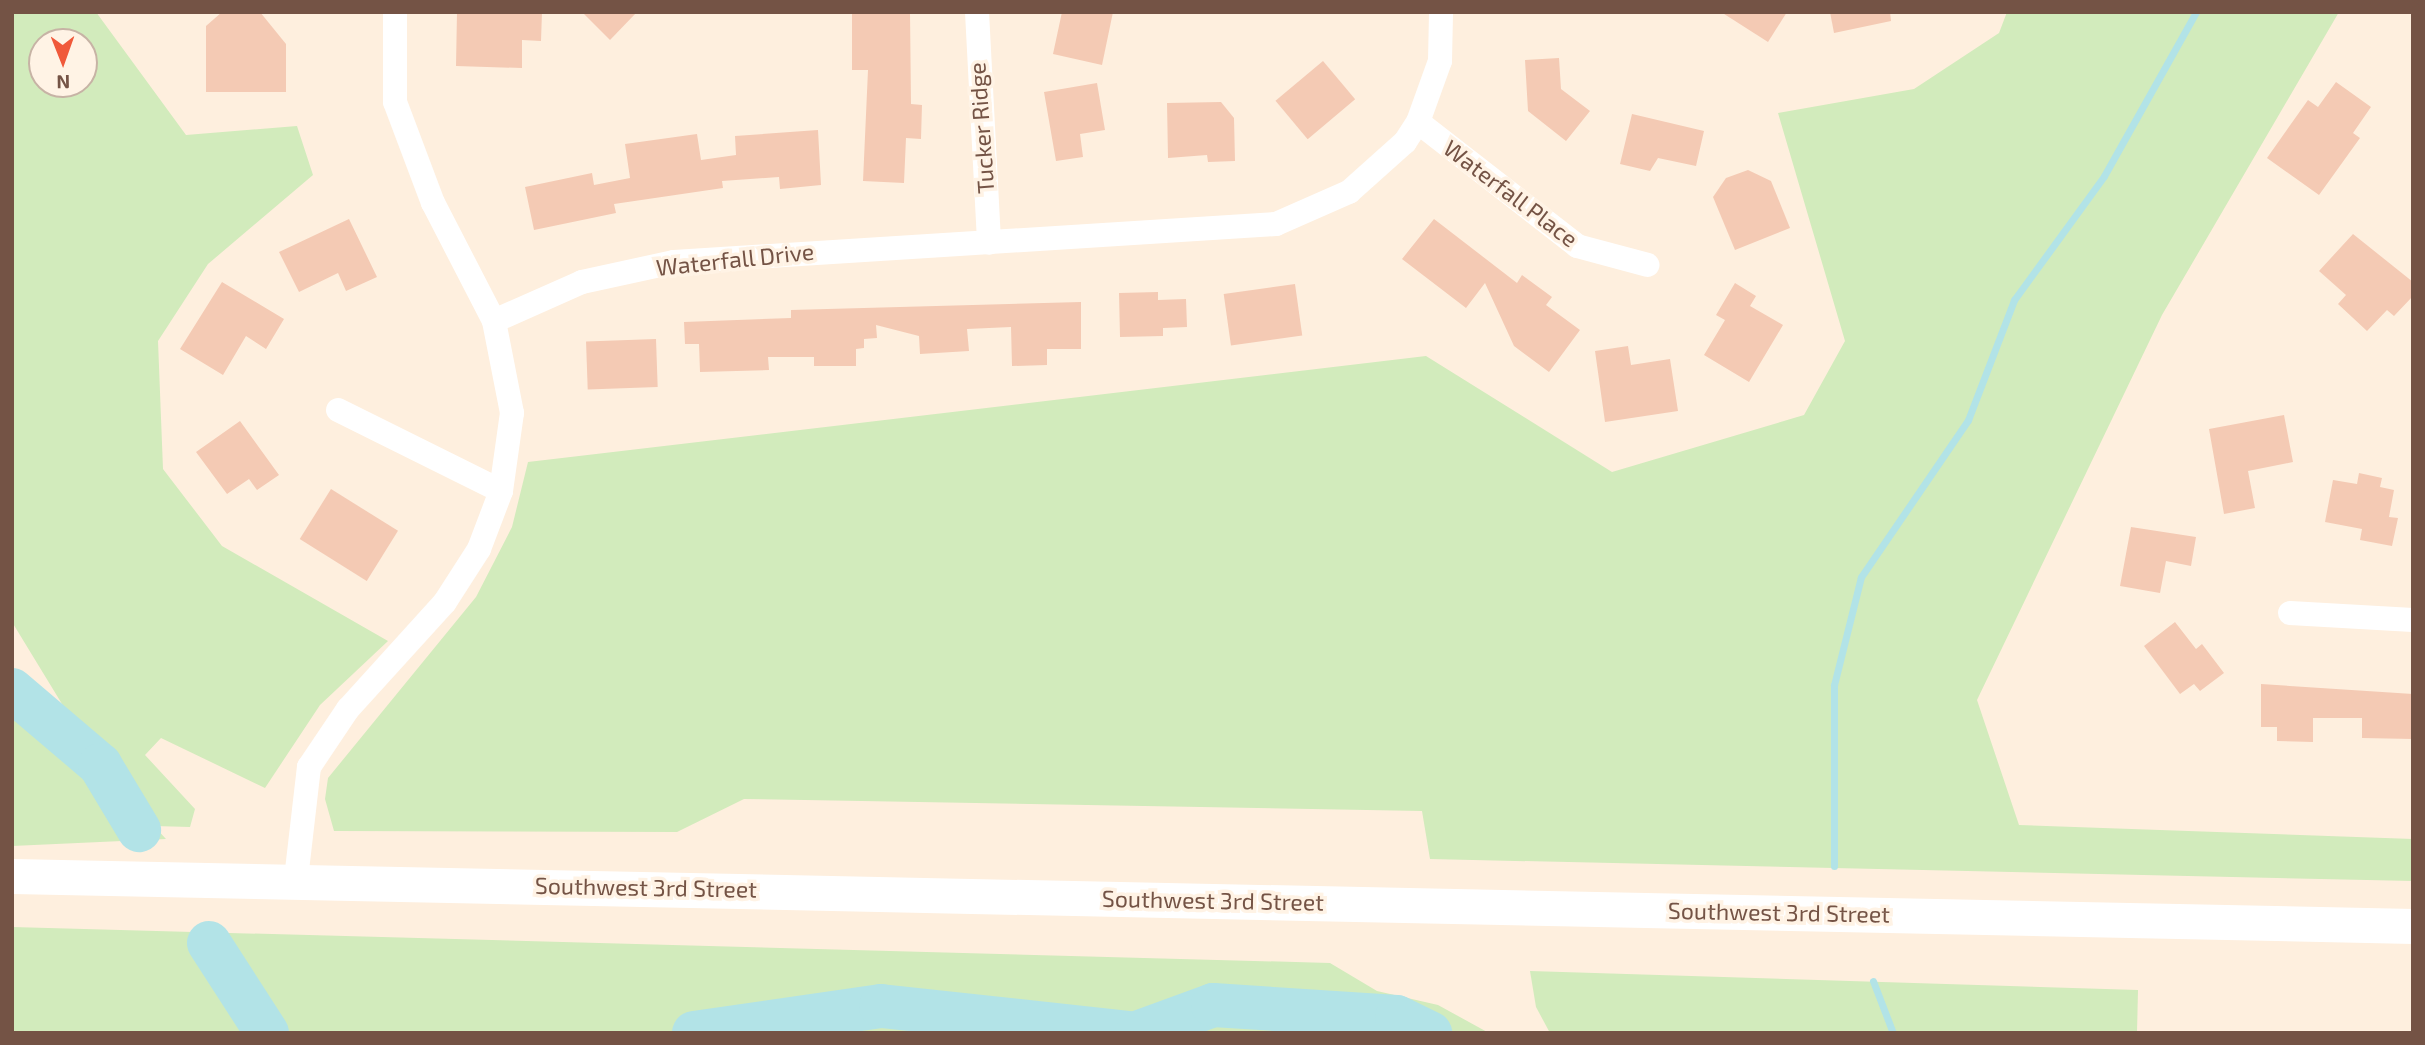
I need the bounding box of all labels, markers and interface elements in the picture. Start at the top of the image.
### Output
north arrow [28,28,98,98]
street label: Tucker Ridge [963,61,999,195]
text: N [56,71,70,94]
street label: Waterfall Place [1438,134,1584,252]
street label: Waterfall Drive [654,237,816,281]
street label: Southwest 3rd Street [535,871,757,903]
street label: Southwest 3rd Street [1102,884,1324,916]
street label: Southwest 3rd Street [1668,896,1890,928]

